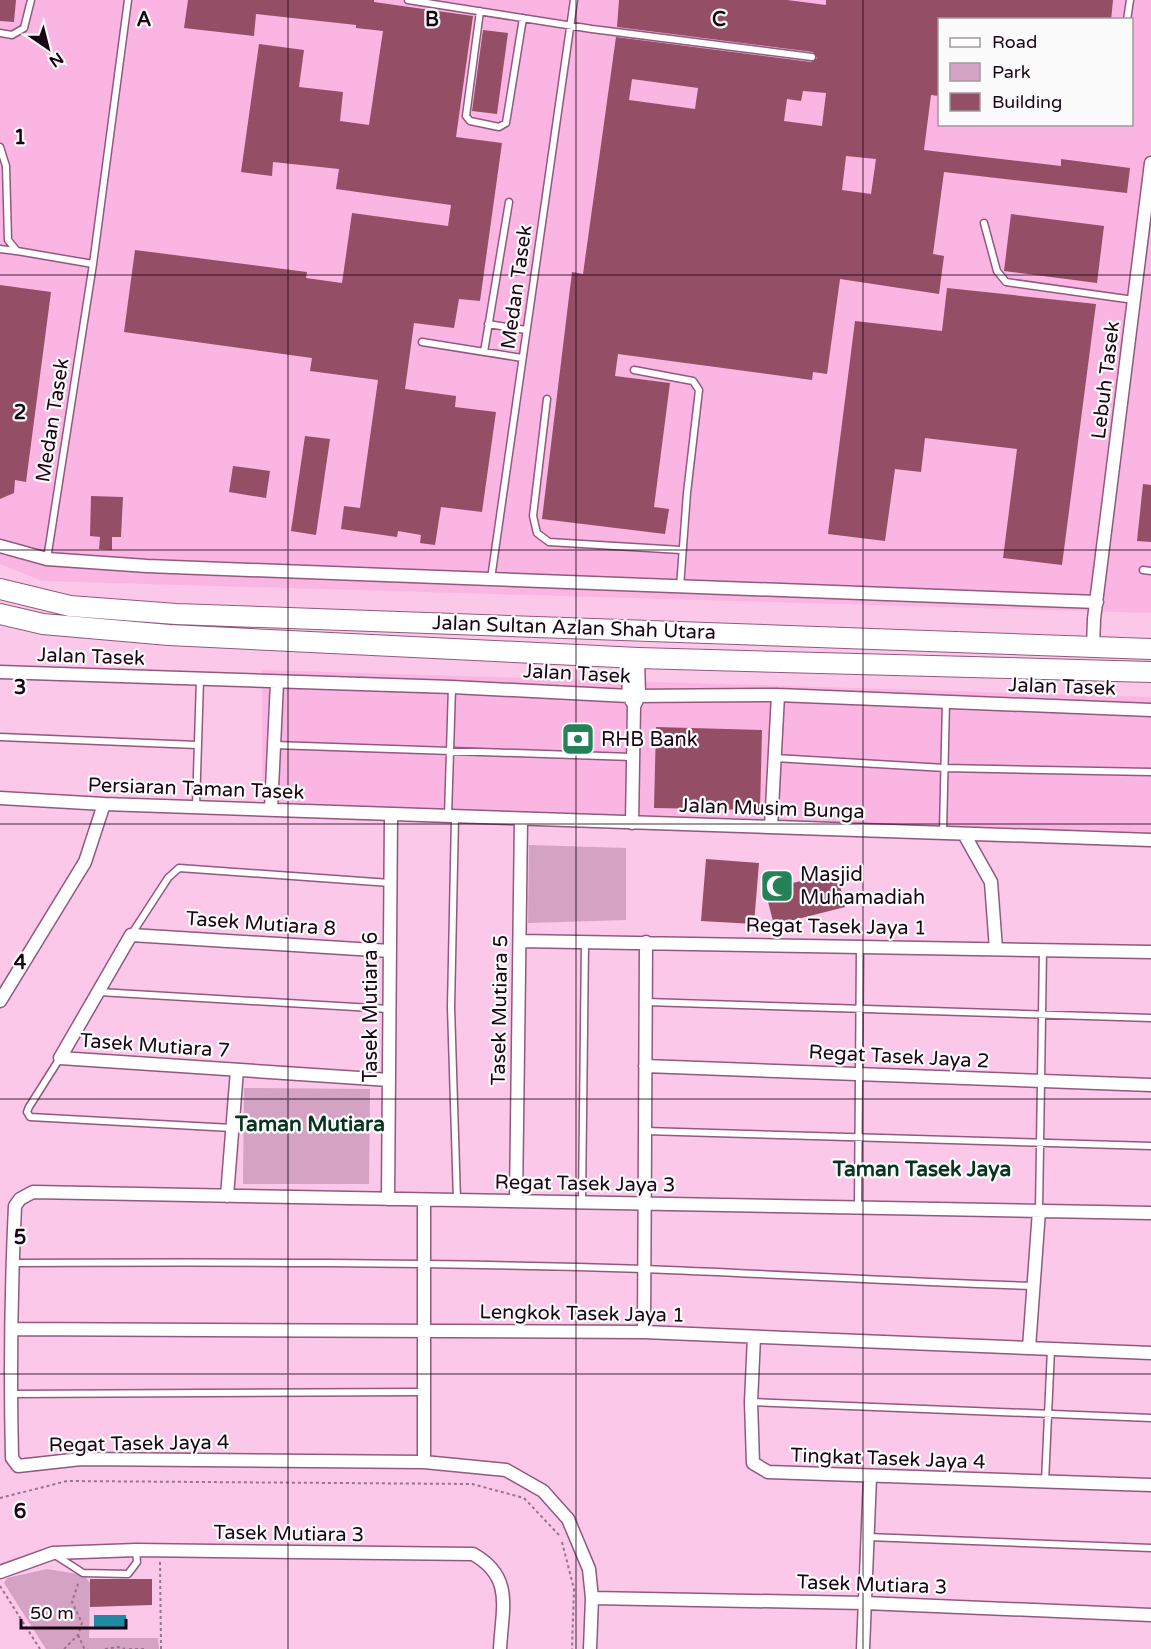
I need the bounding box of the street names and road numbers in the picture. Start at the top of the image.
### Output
street label: Medan Tasek [496,223,538,351]
street label: Lebuh Tasek [1087,320,1125,440]
street label: Medan Tasek [31,356,75,484]
street label: Jalan Sultan Azlan Shah Utara [432,611,716,645]
street label: Jalan Tasek [37,643,145,671]
street label: Jalan Tasek [522,659,631,689]
street label: Jalan Tasek [1008,673,1116,701]
street label: Persiaran Taman Tasek [87,773,305,805]
street label: Jalan Musim Bunga [679,794,865,824]
street label: Tasek Mutiara 8 [185,907,337,941]
street label: Regat Tasek Jaya 1 [745,913,927,941]
street label: Tasek Mutiara 6 [359,932,383,1082]
street label: Tasek Mutiara 5 [487,935,513,1086]
street label: Tasek Mutiara 7 [79,1029,231,1063]
street label: Regat Tasek Jaya 2 [808,1040,990,1074]
street label: Regat Tasek Jaya 3 [494,1170,676,1198]
street label: Lengkok Tasek Jaya 1 [479,1300,685,1328]
street label: Regat Tasek Jaya 4 [48,1430,230,1458]
street label: Tingkat Tasek Jaya 4 [790,1444,986,1474]
street label: Tasek Mutiara 3 [213,1521,364,1547]
street label: Tasek Mutiara 3 [796,1570,948,1600]

